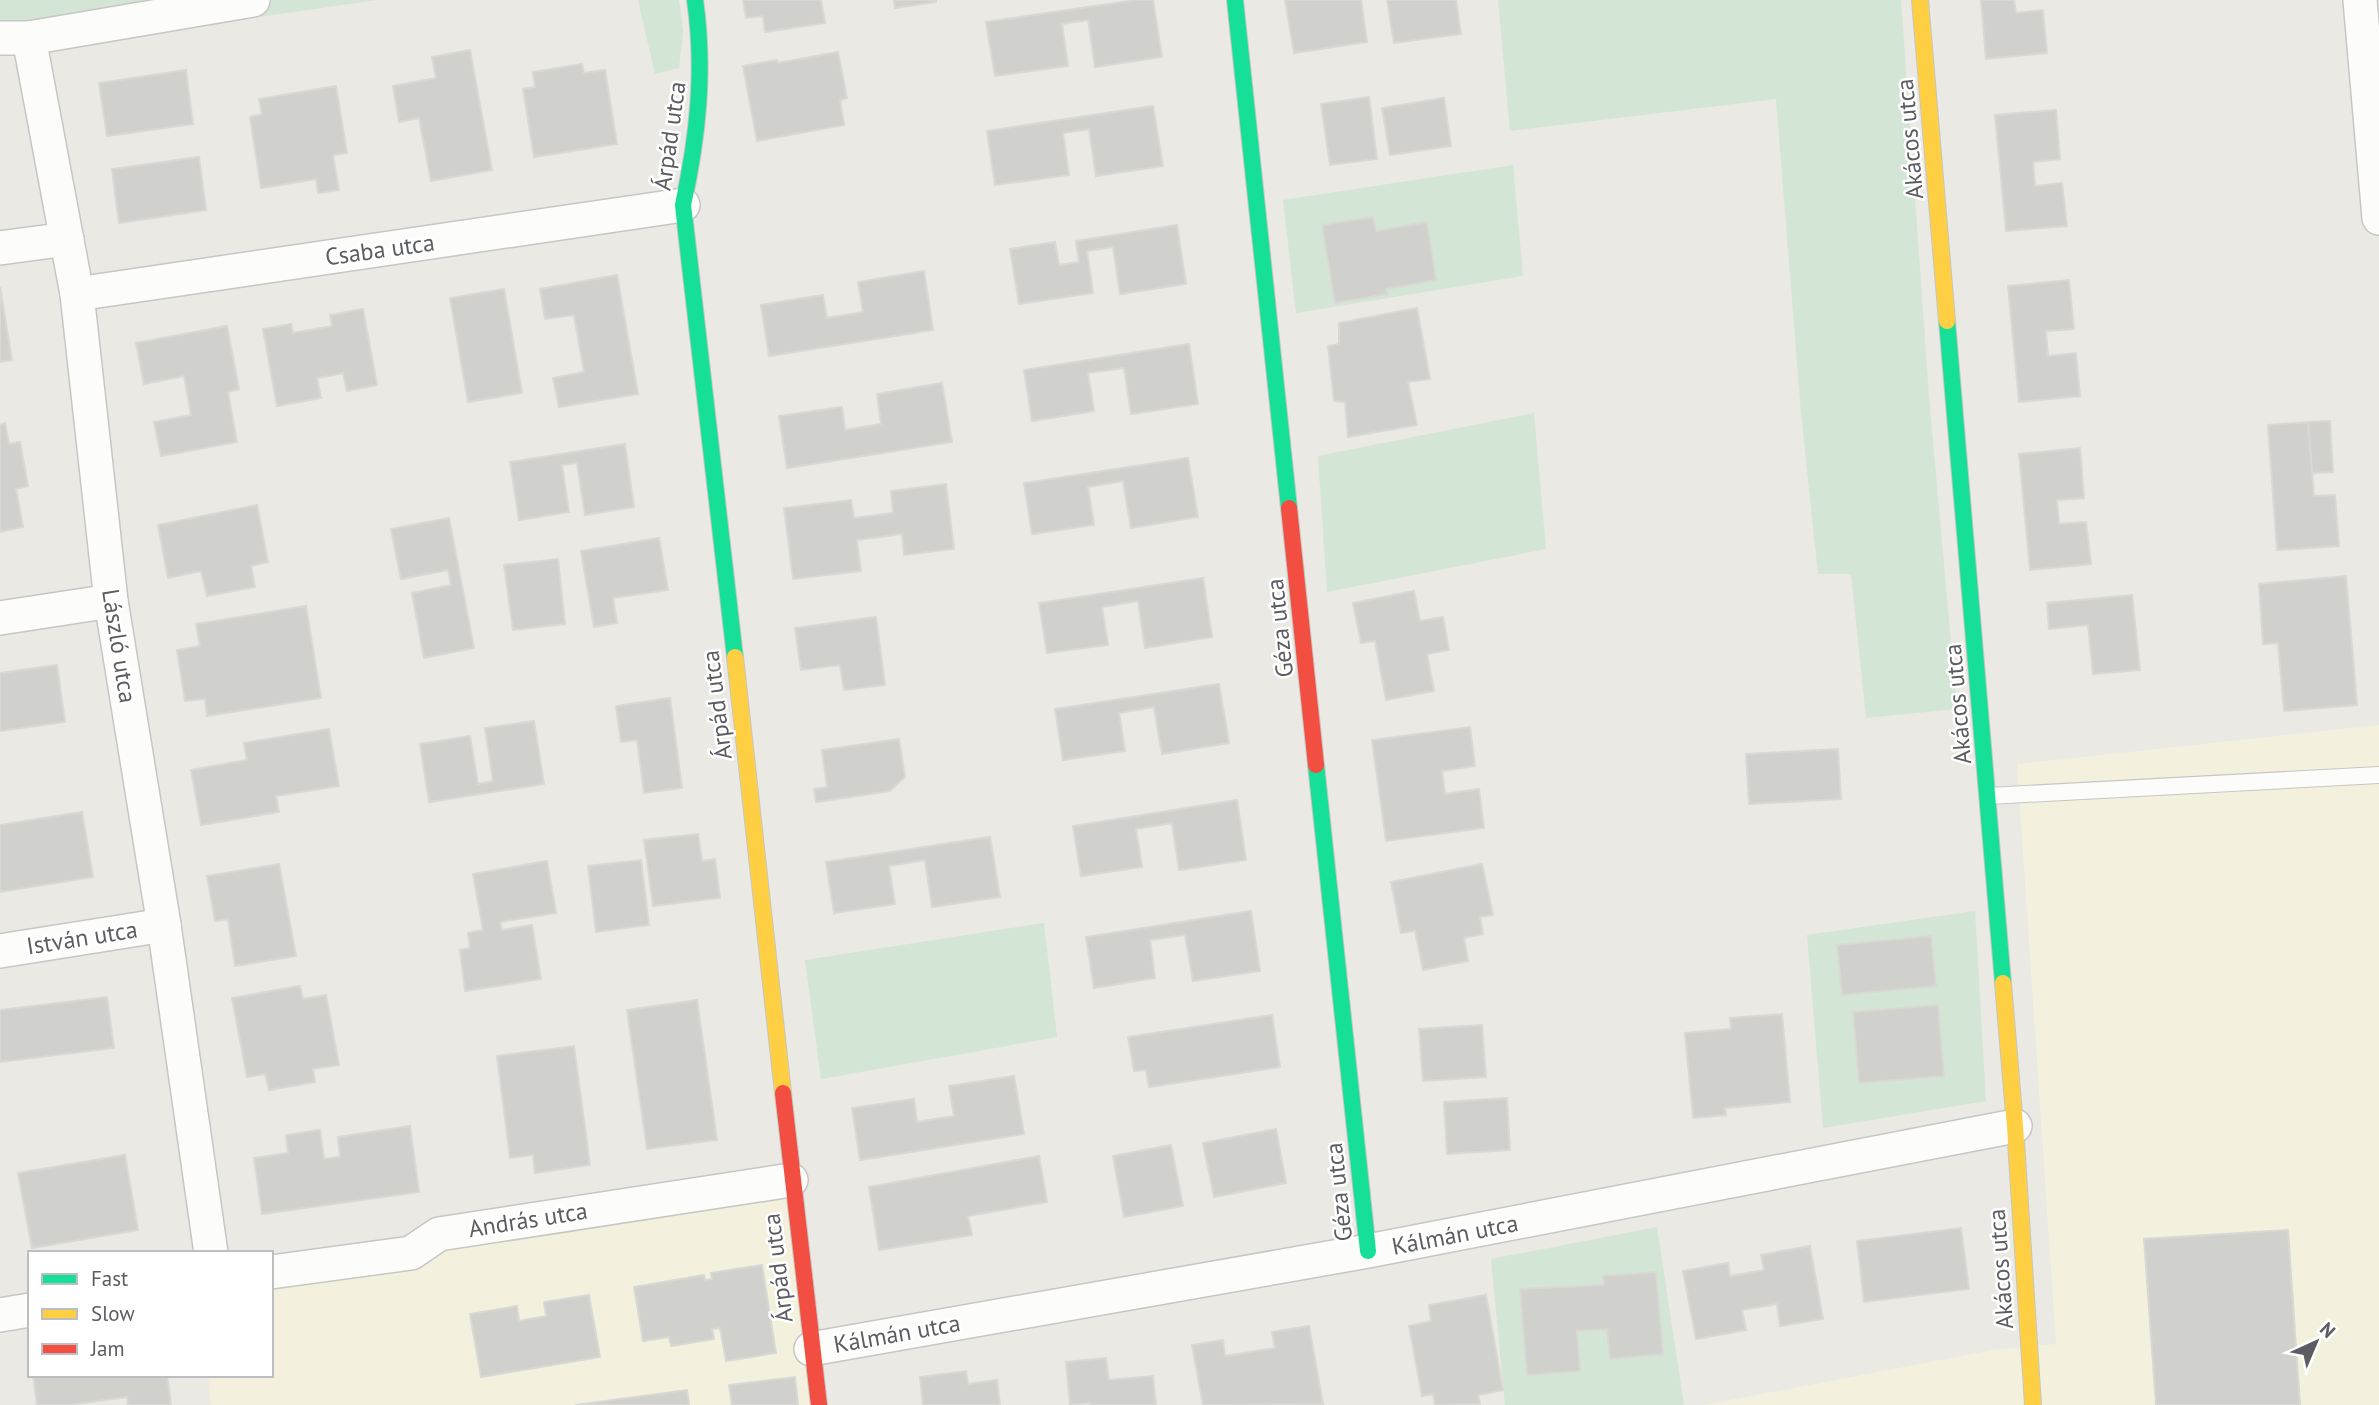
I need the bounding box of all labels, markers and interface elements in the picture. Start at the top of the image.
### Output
street label: Akácos utca [1889,78,1930,200]
street label: Árpád utca [647,79,693,193]
street label: Csaba utca [323,226,437,273]
street label: Géza utca [1259,577,1300,679]
street label: László utca [95,587,144,705]
street label: Akácos utca [1937,643,1978,765]
street label: Árpád utca [694,649,739,762]
street label: István utca [24,913,140,962]
street label: Géza utca [1318,1141,1359,1243]
street label: András utca [466,1195,590,1244]
street label: Kálmán utca [1389,1207,1521,1262]
street label: Akácos utca [1981,1208,2020,1330]
street label: Árpád utca [755,1212,800,1325]
legend [28,1251,273,1377]
text: Fast [91,1265,128,1292]
text: Slow [91,1300,135,1327]
street label: Kálmán utca [831,1307,963,1360]
north arrow [2281,1307,2351,1377]
text: N [2315,1317,2341,1343]
text: Jam [90,1335,125,1362]

